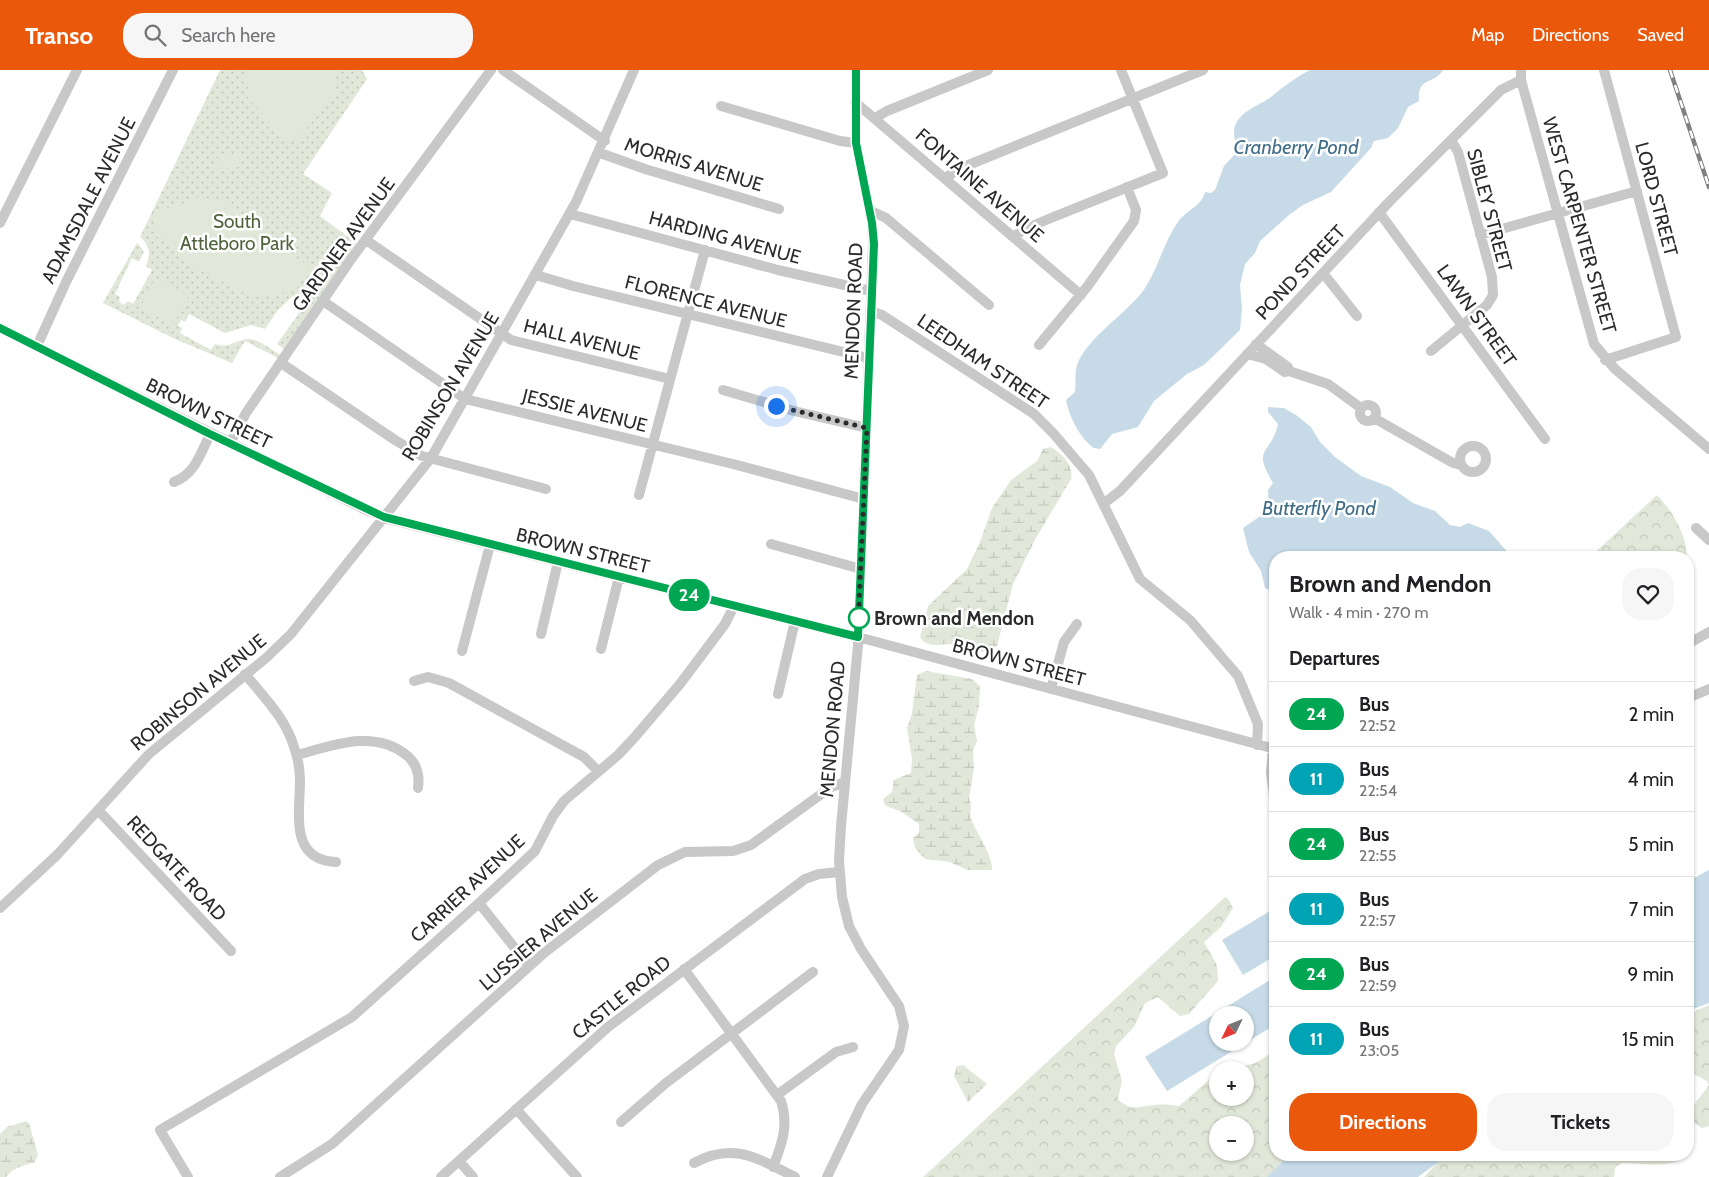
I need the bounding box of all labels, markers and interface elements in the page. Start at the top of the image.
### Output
search box [123,13,473,58]
text: Transo [25,21,93,50]
icon: search [141,21,169,49]
text: Search here [181,24,276,47]
text: Map [1471,24,1504,46]
text: Directions [1532,24,1609,46]
text: Saved [1637,24,1684,46]
street label: ADAMSDALE AVENUE [37,113,140,287]
street label: WEST CARPENTER STREET [1538,114,1621,336]
street label: FONTAINE AVENUE [911,124,1048,247]
street label: MORRIS AVENUE [622,132,766,196]
water label: Cranberry Pond [1233,135,1359,159]
street label: LORD STREET [1630,140,1683,259]
street label: SIBLEY STREET [1462,146,1517,274]
street label: GARDNER AVENUE [287,173,400,316]
street label: HARDING AVENUE [646,206,803,269]
park label: South Attleboro Park [180,210,294,255]
street label: POND STREET [1251,220,1350,324]
street label: MENDON ROAD [840,242,867,380]
street label: LAWN STREET [1432,260,1521,371]
street label: FLORENCE AVENUE [623,270,789,333]
street label: ROBINSON AVENUE [397,308,504,465]
street label: LEEDHAM STREET [913,309,1053,414]
street label: HALL AVENUE [521,314,642,365]
street label: BROWN STREET [142,373,275,454]
street label: JESSIE AVENUE [519,384,650,437]
your location [764,394,789,419]
water label: Butterfly Pond [1262,496,1377,520]
street label: BROWN STREET [514,523,652,578]
button: heart [1622,568,1674,620]
text: Brown and Mendon [1289,569,1491,598]
line badge: 24 [666,579,712,611]
text: 24 [679,584,699,606]
text: Walk · 4 min · 270 m [1289,603,1428,622]
marker: Brown and Mendon [848,607,870,629]
place label: Brown and Mendon [874,607,1034,630]
street label: ROBINSON AVENUE [126,629,271,756]
street label: BROWN STREET [950,634,1088,691]
text: Departures [1289,647,1380,670]
street label: MENDON ROAD [815,660,850,798]
text: Bus [1359,693,1389,716]
text: 24 [1306,703,1327,725]
text: 2 min [1628,703,1674,726]
text: 22:52 [1359,716,1396,735]
text: Bus [1359,758,1389,781]
text: 11 [1310,768,1323,790]
text: 4 min [1627,768,1674,791]
text: 22:54 [1359,781,1397,800]
street label: REDGATE ROAD [122,811,231,926]
text: Bus [1359,823,1389,846]
street label: CARRIER AVENUE [405,829,529,947]
text: 24 [1306,833,1327,855]
text: 5 min [1628,833,1674,856]
text: 22:55 [1359,846,1396,865]
street label: LUSSIER AVENUE [475,883,602,995]
text: Bus [1359,888,1389,911]
text: 11 [1310,898,1323,920]
text: 7 min [1629,898,1674,921]
text: 22:57 [1359,911,1396,930]
street label: CASTLE ROAD [567,950,675,1044]
text: Bus [1359,953,1389,976]
text: 24 [1306,963,1327,985]
text: 9 min [1628,963,1674,986]
text: 22:59 [1359,976,1397,995]
north arrow [1209,1006,1254,1051]
map controls [1209,1006,1254,1161]
text: Bus [1359,1018,1389,1041]
text: 11 [1310,1028,1323,1050]
text: 15 min [1622,1028,1674,1051]
text: 23:05 [1359,1041,1399,1060]
button: + [1209,1061,1254,1106]
button: Directions [1289,1093,1477,1151]
button: Tickets [1487,1093,1674,1151]
button: − [1209,1116,1254,1161]

